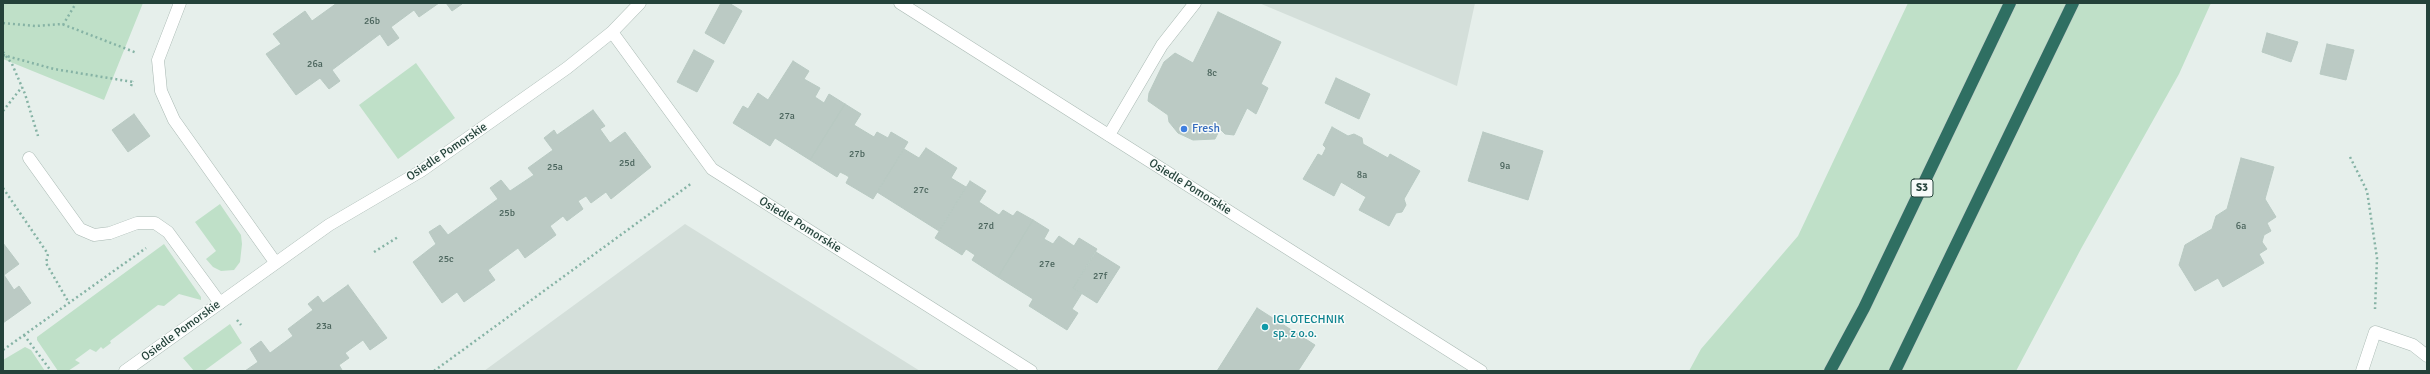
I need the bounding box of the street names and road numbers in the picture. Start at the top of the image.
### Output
street label: Osiedle Pomorskie [404,120,490,184]
street label: Osiedle Pomorskie [1146,156,1234,218]
road number: S3 [1911,179,1933,197]
street label: Osiedle Pomorskie [756,194,844,256]
street label: Osiedle Pomorskie [139,297,223,365]

